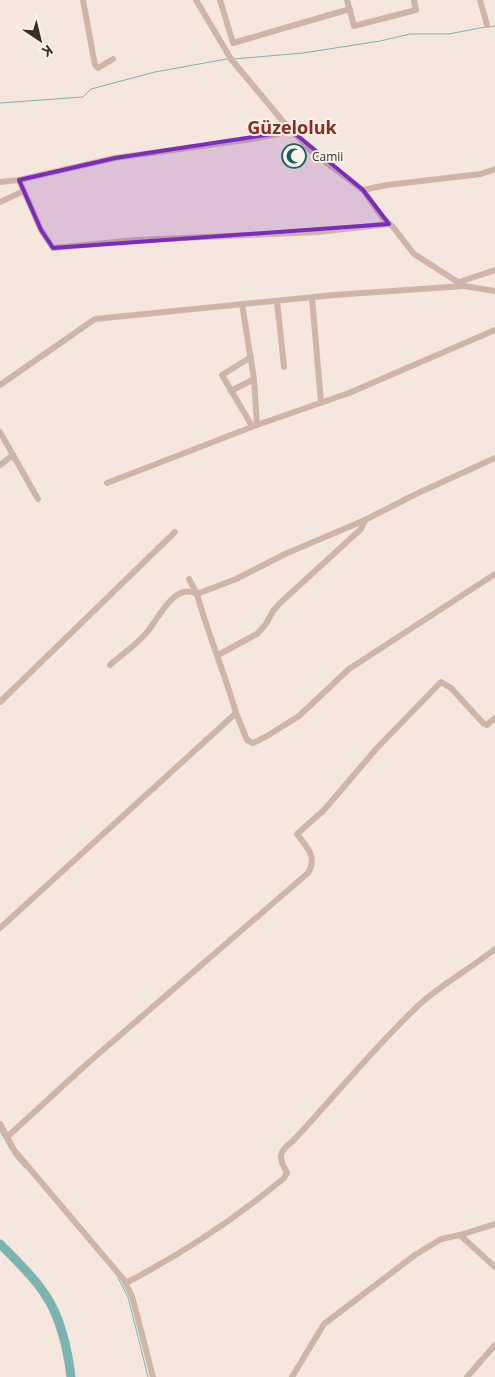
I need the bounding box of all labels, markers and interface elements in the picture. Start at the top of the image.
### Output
north arrow [15,15,65,65]
text: K [38,41,57,62]
district label: Güzeloluk [247,115,338,139]
mosque icon: Camii [281,143,307,169]
place label: Camii [312,148,343,165]

